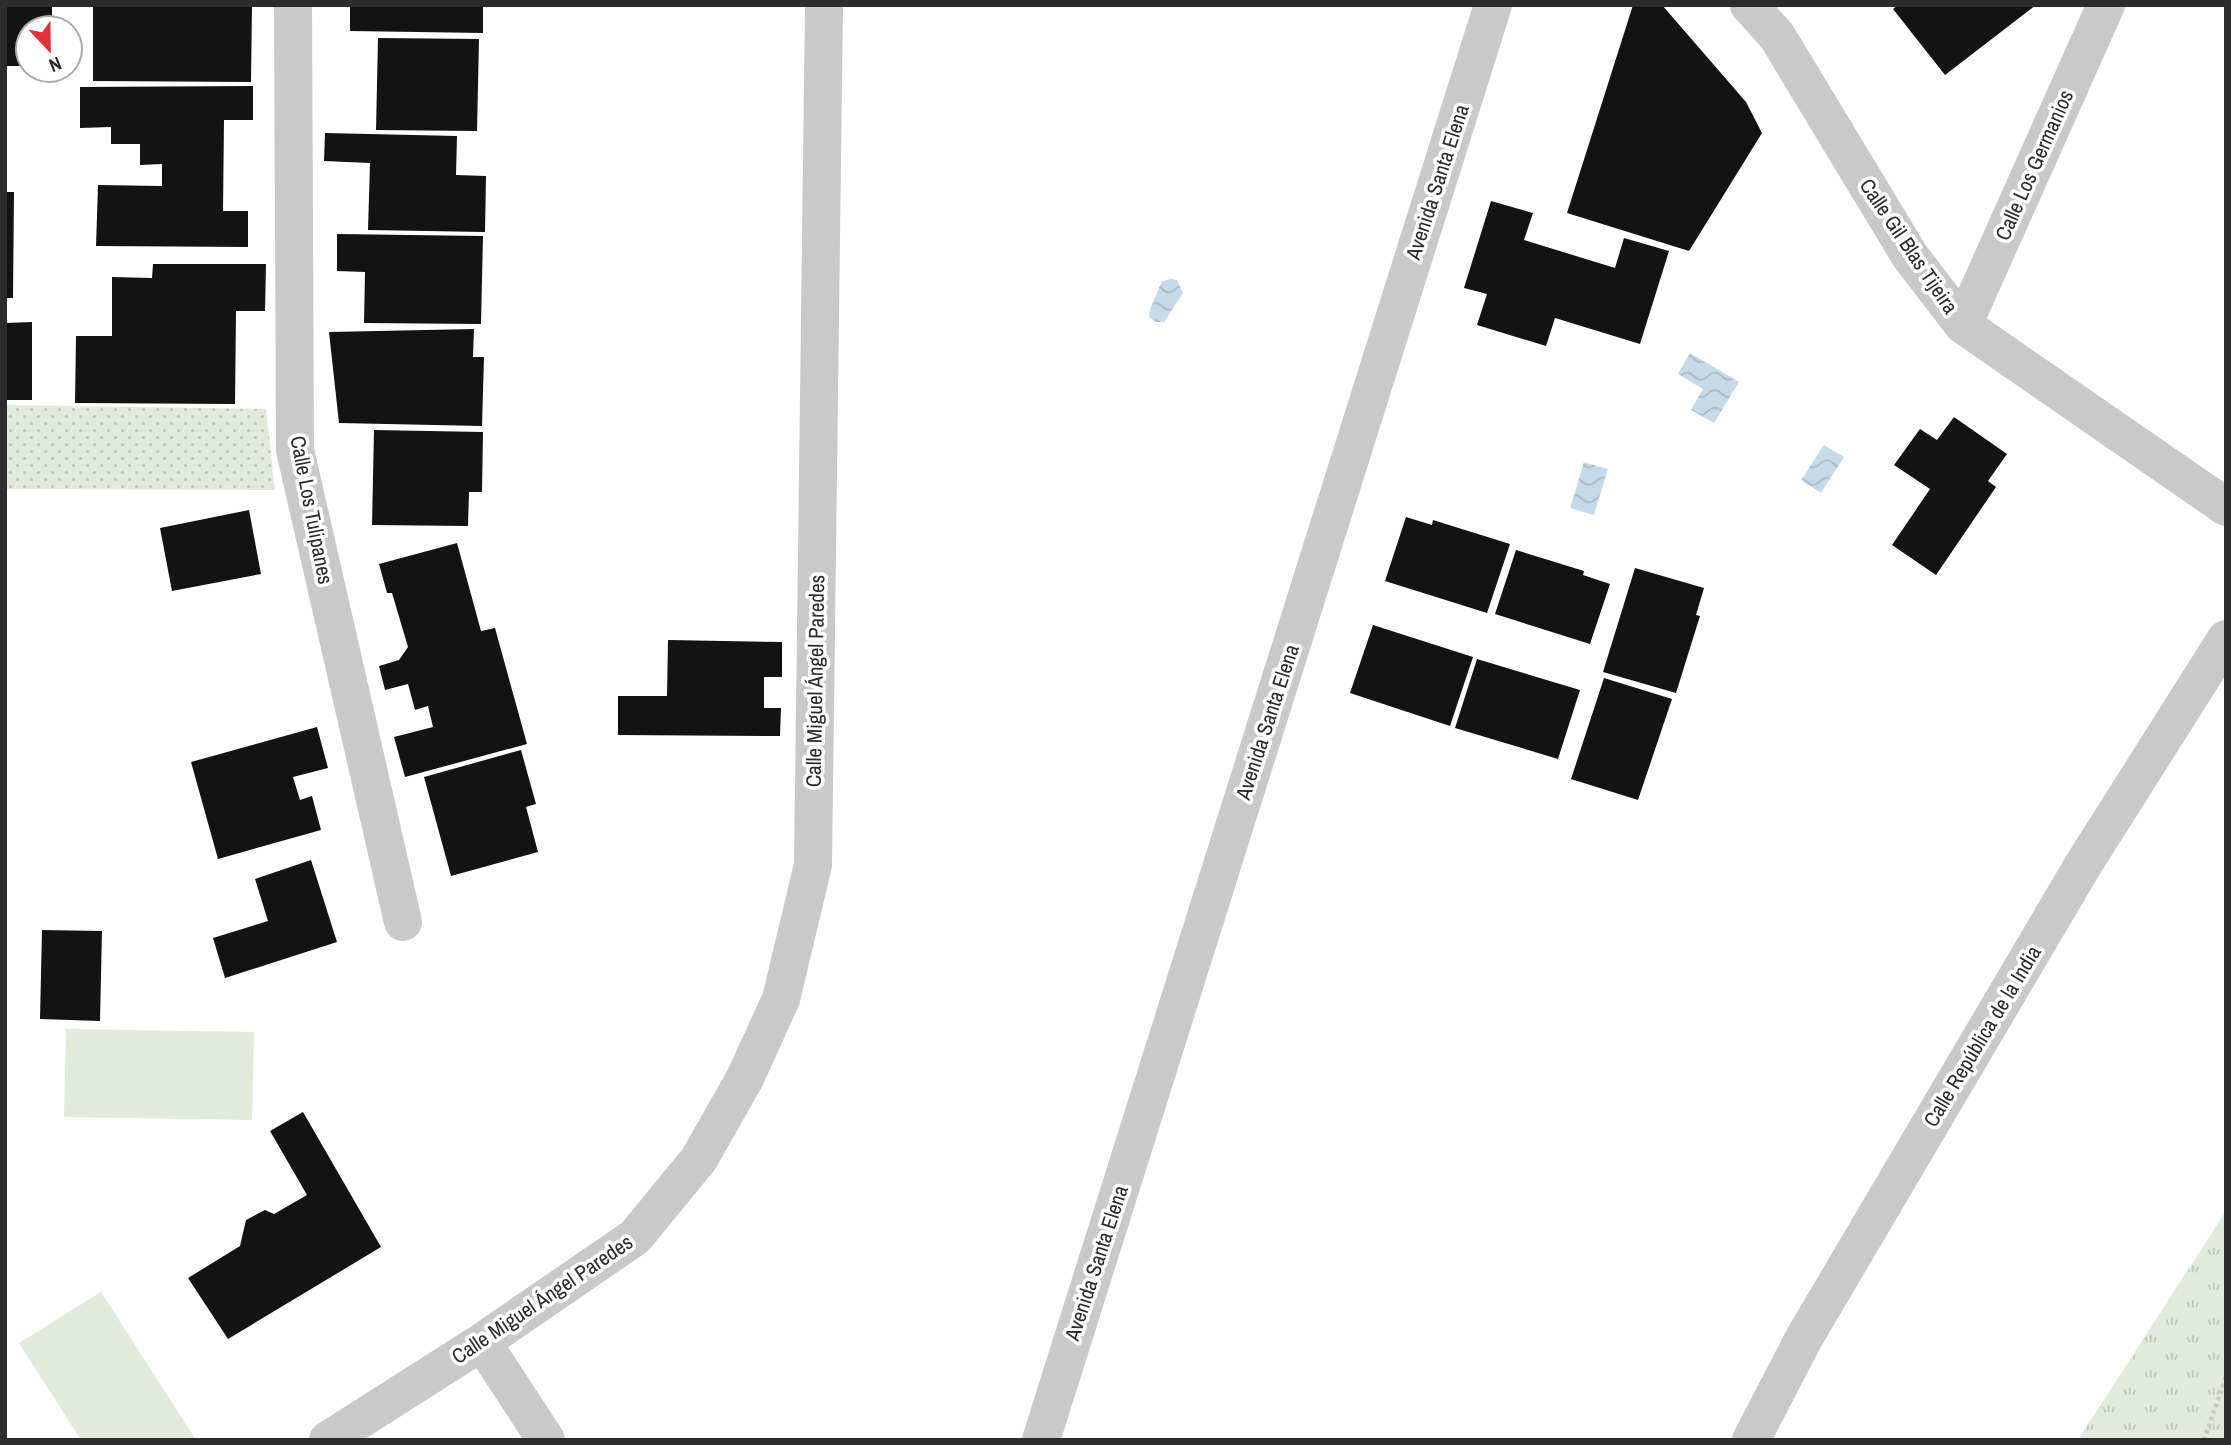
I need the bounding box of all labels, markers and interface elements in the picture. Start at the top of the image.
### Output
north arrow [14,14,84,84]
text: N [45,51,65,79]
street label: Calle Los Germanios [1988,85,2080,245]
street label: Avenida Santa Elena [1398,100,1476,264]
street label: Calle Gil Blas Tijeira [1853,173,1965,320]
street label: Calle Los Tulipanes [283,433,341,587]
street label: Calle Miguel Ángel Paredes [799,575,831,787]
street label: Avenida Santa Elena [1228,640,1306,804]
street label: Calle República de la India [1916,940,2048,1132]
street label: Avenida Santa Elena [1057,1181,1135,1345]
street label: Calle Miguel Ángel Paredes [446,1228,638,1370]

